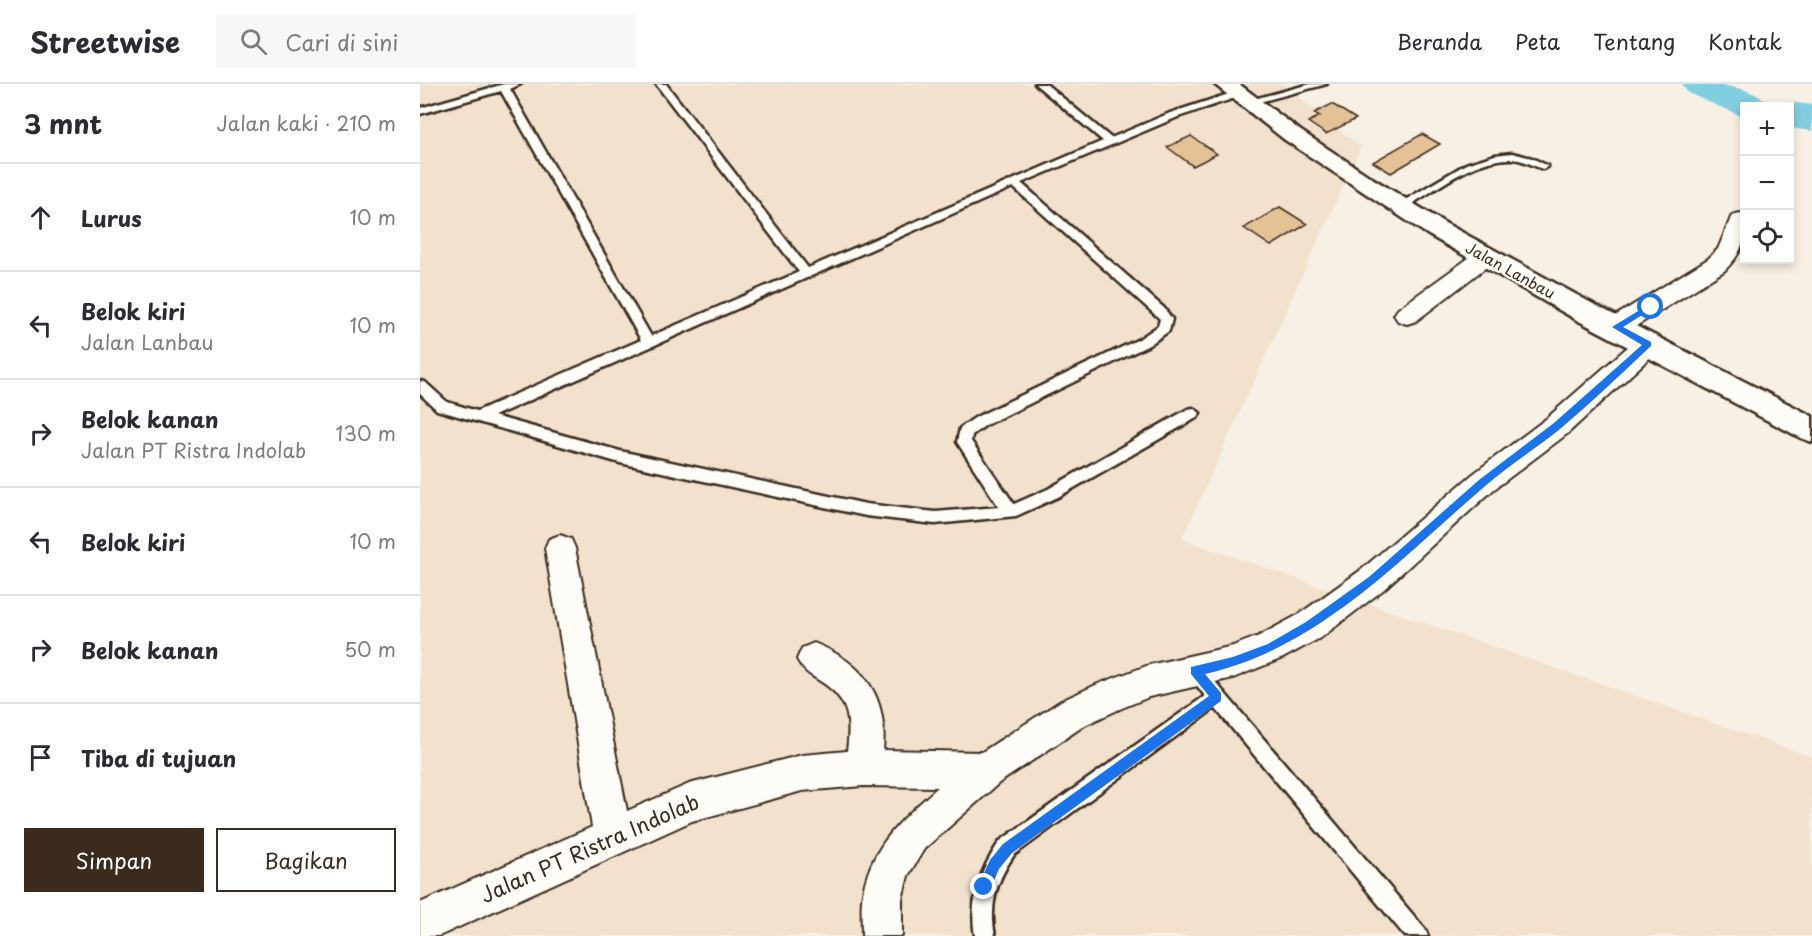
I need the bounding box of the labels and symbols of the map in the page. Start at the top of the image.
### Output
street label: Jalan Lanbau [1462,236,1560,304]
route start [1637,293,1663,319]
street label: Jalan PT Ristra Indolab [475,784,704,910]
route end [970,873,996,899]

